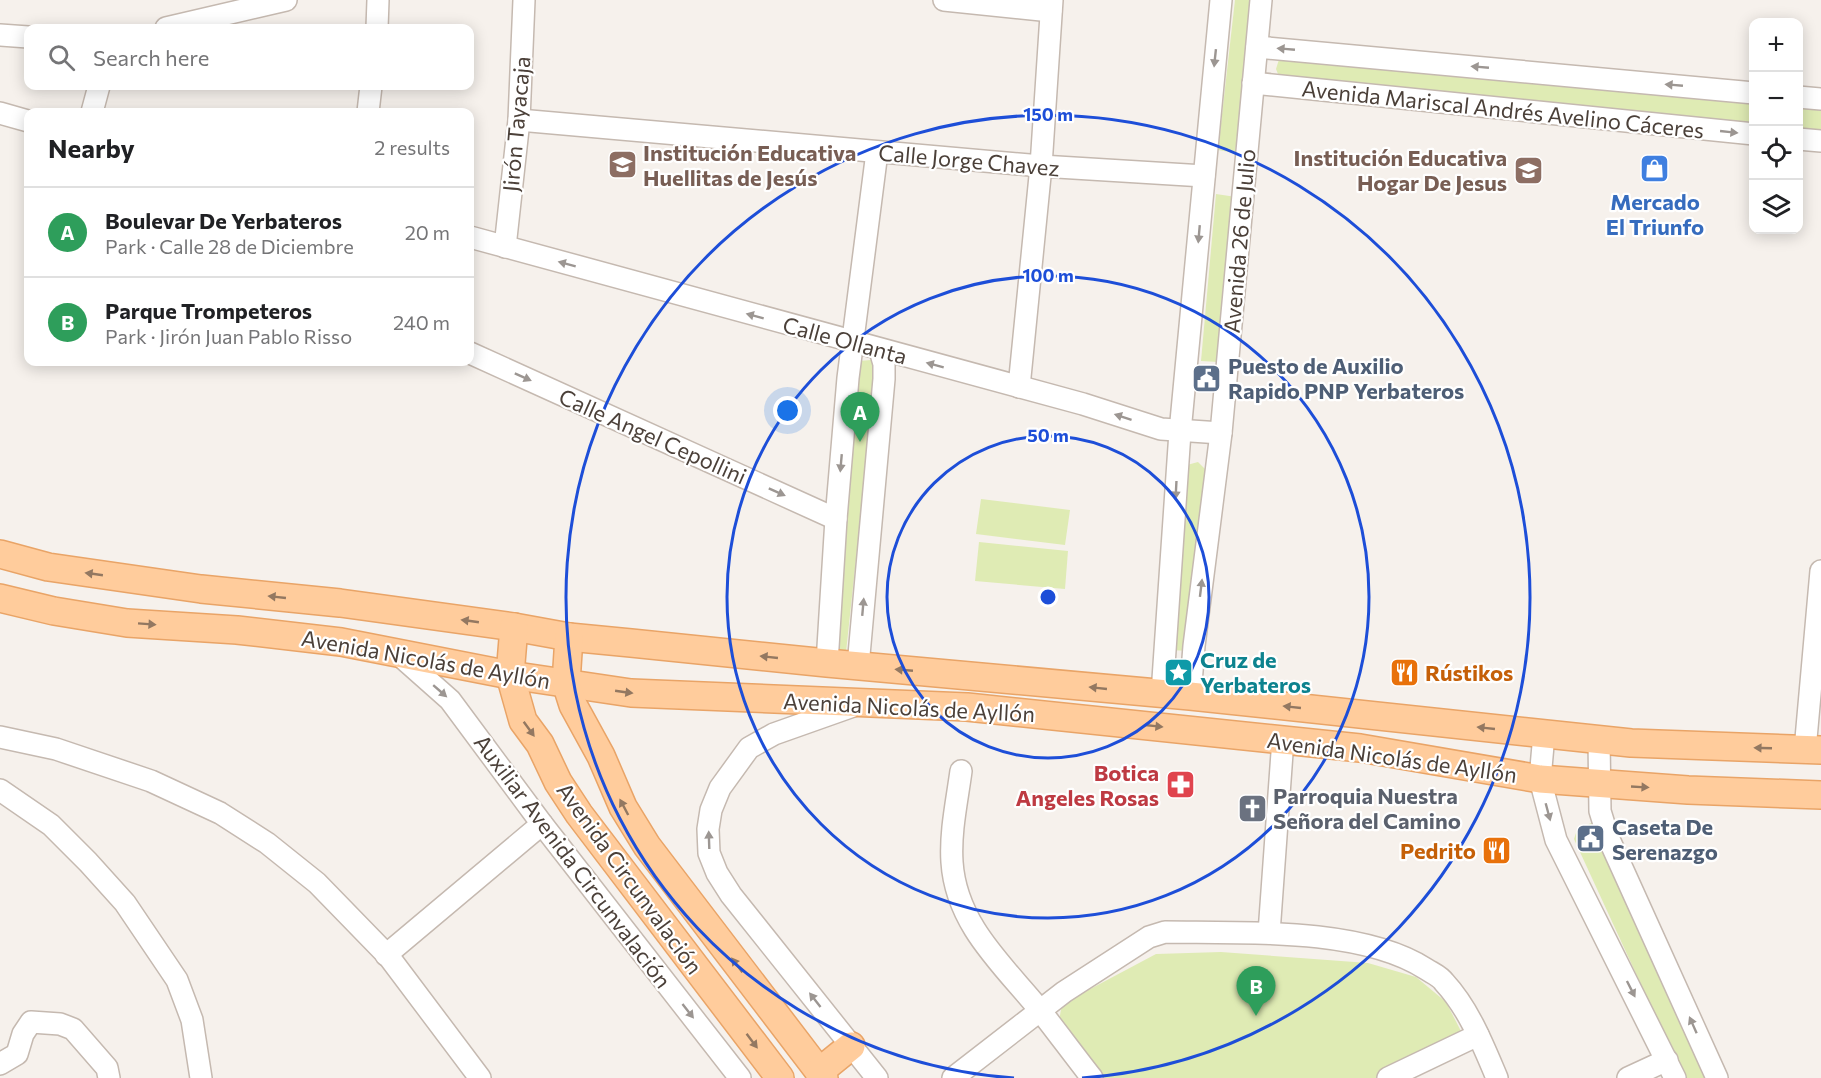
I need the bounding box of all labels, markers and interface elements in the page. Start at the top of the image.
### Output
map controls [1749,18,1803,234]
button: + [1749,18,1803,72]
search box [24,24,474,90]
icon: search [45,41,78,74]
text: Search here [93,44,209,71]
one-way arrow [1276,44,1295,54]
one-way arrow [1210,49,1220,68]
street label: Jirón Tayacaja [497,55,535,193]
one-way arrow [1471,62,1490,72]
button: − [1749,72,1803,126]
street label: Avenida Mariscal Andrés Avelino Cáceres [1301,74,1705,144]
one-way arrow [1665,80,1684,90]
text: 150 m [1023,103,1073,125]
button: locate [1749,126,1803,180]
one-way arrow [1720,127,1739,137]
text: Nearby [48,132,135,163]
text: 2 results [374,135,450,159]
place label: Institución Educativa Huellitas de Jesús [643,139,856,191]
street label: Calle Jorge Chavez [877,139,1061,181]
place label: Institución Educativa Hogar De Jesus [1294,144,1507,196]
street label: Avenida 26 de Julio [1217,148,1261,334]
school or university icon: Institución Educativa Huellitas de Jesús [606,149,638,181]
shop icon: Mercado El Triunfo [1639,153,1671,185]
school or university icon: Institución Educativa Hogar De Jesus [1512,154,1544,186]
button: layers [1749,180,1803,234]
place label: Mercado El Triunfo [1606,188,1704,240]
text: Boulevar De Yerbateros [105,207,342,234]
text: A [60,220,75,244]
text: 20 m [405,220,450,244]
one-way arrow [1194,225,1204,244]
text: Park · Calle 28 de Diciembre [105,234,354,258]
one-way arrow [558,259,576,268]
text: 100 m [1022,264,1074,286]
text: Parque Trompeteros [105,297,312,324]
text: B [61,310,74,334]
text: 240 m [393,310,450,334]
one-way arrow [746,310,764,320]
street label: Calle Ollanta [780,310,910,370]
text: Park · Jirón Juan Pablo Risso [105,324,352,348]
place label: Puesto de Auxilio Rapido PNP Yerbateros [1228,352,1464,404]
one-way arrow [926,359,945,369]
public building icon: Puesto de Auxilio Rapido PNP Yerbateros [1191,362,1223,394]
one-way arrow [514,373,531,382]
street label: Calle Angel Cepollini [555,383,751,489]
pin: A [840,392,880,442]
your location [773,396,802,425]
one-way arrow [1114,412,1132,421]
text: 50 m [1027,424,1069,446]
one-way arrow [836,454,846,473]
one-way arrow [1171,481,1181,500]
one-way arrow [768,488,786,498]
one-way arrow [84,569,103,578]
one-way arrow [1197,579,1206,598]
centre of rings [1038,587,1058,607]
one-way arrow [267,592,286,602]
one-way arrow [858,598,868,617]
one-way arrow [460,616,479,625]
one-way arrow [137,620,156,629]
street label: Avenida Nicolás de Ayllón [299,624,553,694]
place label: Cruz de Yerbateros [1200,646,1311,698]
one-way arrow [759,652,778,662]
place icon: Cruz de Yerbateros [1163,656,1195,688]
restaurant icon: Rústikos [1388,656,1420,688]
place label: Rústikos [1425,659,1513,686]
one-way arrow [895,665,914,674]
one-way arrow [1089,683,1108,693]
one-way arrow [432,684,447,697]
one-way arrow [614,687,633,696]
street label: Avenida Nicolás de Ayllón [782,687,1036,727]
one-way arrow [1283,702,1302,712]
one-way arrow [1144,721,1163,731]
one-way arrow [523,722,535,737]
one-way arrow [1477,723,1496,733]
street label: Avenida Nicolás de Ayllón [1265,726,1519,788]
street label: Auxiliar Avenida Circunvalación [469,729,677,993]
one-way arrow [1753,744,1772,753]
place label: Botica Angeles Rosas [1016,759,1159,811]
pharmacy icon: Botica Angeles Rosas [1164,769,1196,801]
street label: Avenida Circunvalación [552,777,708,979]
place label: Parroquia Nuestra Señora del Camino [1273,782,1461,834]
one-way arrow [1631,782,1650,792]
church icon: Parroquia Nuestra Señora del Camino [1236,792,1268,824]
one-way arrow [619,798,628,815]
one-way arrow [1544,803,1554,822]
place label: Caseta De Serenazgo [1612,813,1718,865]
public building icon: Caseta De Serenazgo [1575,823,1607,855]
one-way arrow [704,831,713,850]
restaurant icon: Pedrito [1481,834,1513,866]
place label: Pedrito [1400,837,1476,864]
one-way arrow [732,957,744,972]
pin: B [1236,966,1276,1016]
one-way arrow [1626,980,1636,997]
one-way arrow [809,992,822,1008]
one-way arrow [681,1004,693,1019]
one-way arrow [1688,1015,1698,1033]
one-way arrow [746,1034,758,1049]

